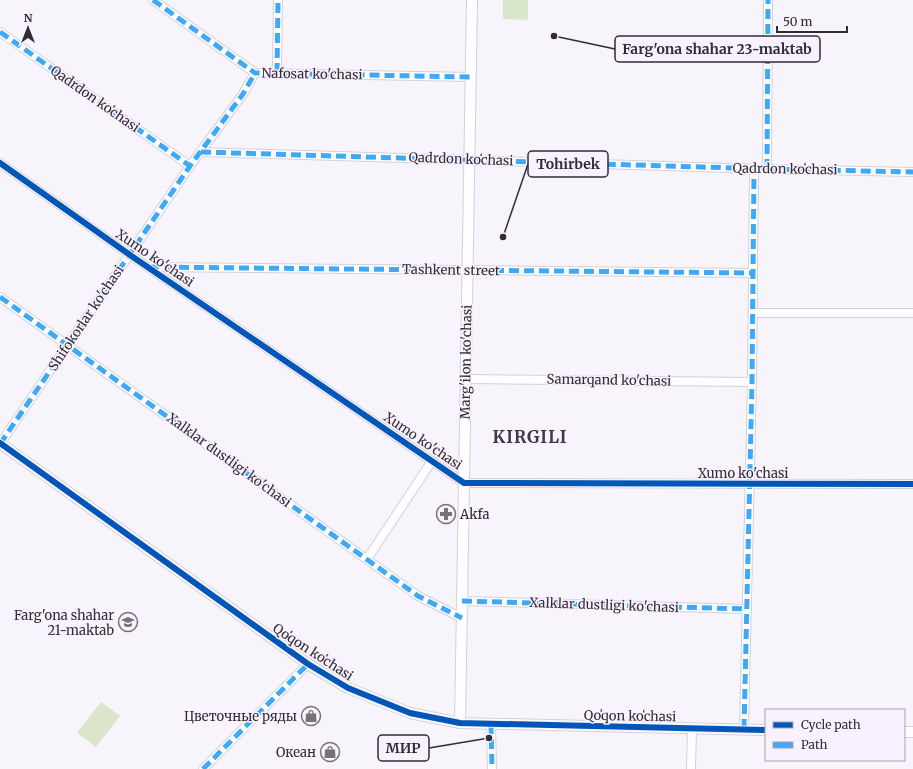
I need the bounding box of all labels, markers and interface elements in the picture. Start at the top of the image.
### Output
north arrow [8,8,48,48]
scale bar [777,8,847,34]
text: N [24,11,33,25]
text: 50 m [783,14,812,29]
callout: Farg'ona shahar 23-maktab [615,36,820,62]
text: Farg'ona shahar 23-maktab [622,40,812,58]
street label: Qadrdon koʻchasi [47,62,143,136]
street label: Nafosat ko'chasi [261,65,363,83]
street label: Qadrdon koʻchasi [408,149,514,169]
callout: Tohirbek [528,151,608,177]
text: Tohirbek [536,155,601,173]
street label: Qadrdon koʻchasi [732,160,838,178]
street label: Xumo ko'chasi [113,226,197,290]
street label: Tashkent street [402,261,500,279]
street label: Shifokorlar ko'chasi [44,262,128,374]
street label: Marg'ilon ko'chasi [457,305,475,419]
street label: Samarqand ko'chasi [546,370,672,390]
street label: Xalklar dustligi ko'chasi [163,409,295,511]
street label: Xumo ko'chasi [381,409,465,473]
district label: KIRGILI [492,426,568,448]
street label: Xumo ko'chasi [698,465,788,482]
pharmacy icon: Akfa [435,503,457,525]
place label: Akfa [459,506,490,523]
street label: Xalklar dustligi ko'chasi [529,594,679,616]
place label: Farg'ona shahar 21-maktab [14,607,114,639]
school or university icon: Farg'ona shahar 21-maktab [117,611,139,633]
street label: Qoʻqon koʻchasi [270,620,356,684]
shop icon: Цветочные ряды [300,705,322,727]
street label: Qoʻqon koʻchasi [584,707,676,725]
place label: Цветочные ряды [184,708,297,725]
legend [765,709,905,761]
text: Cycle path [801,717,861,732]
callout: МИР [378,735,429,761]
text: Path [801,737,827,752]
text: МИР [385,739,421,757]
shop icon: Океан [319,741,341,763]
place label: Океан [276,744,316,761]

